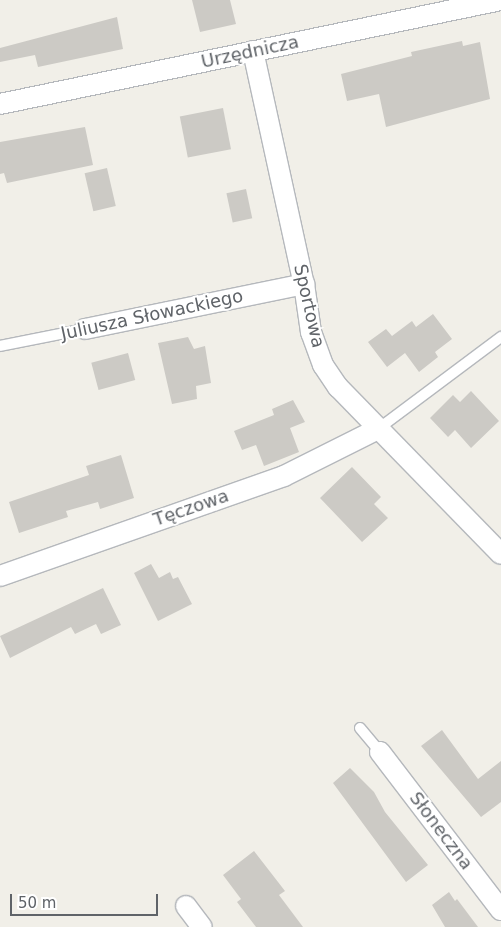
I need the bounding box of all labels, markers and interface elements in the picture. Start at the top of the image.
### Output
street label: Urzędnicza [199,31,301,73]
street label: Sportowa [289,262,329,350]
street label: Juliusza Słowackiego [59,285,245,345]
street label: Tęczowa [151,485,231,531]
street label: Słoneczna [405,788,477,874]
scale bar [12,884,160,916]
text: 50 m [18,894,56,912]

